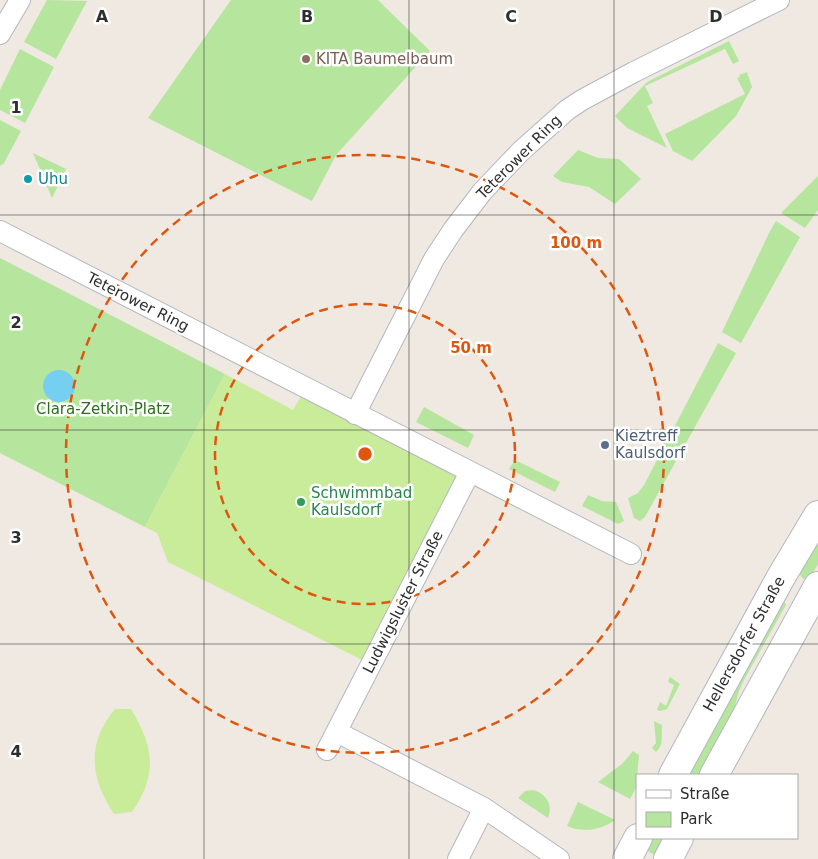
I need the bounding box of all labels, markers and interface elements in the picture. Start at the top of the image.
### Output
text: A [96,7,109,26]
text: B [301,7,313,26]
text: C [505,7,517,26]
text: D [709,7,723,26]
place label: KITA Baumelbaum [316,50,453,68]
marker: KITA Baumelbaum [300,53,312,65]
text: 1 [10,98,22,117]
street label: Teterower Ring [472,111,565,204]
place label: Uhu [38,170,68,188]
marker: Uhu [22,173,34,185]
text: 100 m [550,234,602,252]
street label: Teterower Ring [83,268,192,335]
text: 2 [10,313,22,332]
text: 50 m [450,339,492,357]
park label: Clara-Zetkin-Platz [36,400,170,418]
place label: Kieztreff Kaulsdorf [615,427,686,462]
marker: Kieztreff Kaulsdorf [599,439,611,451]
centre of rings [356,445,374,463]
place label: Schwimmbad Kaulsdorf [311,484,412,519]
marker: Schwimmbad Kaulsdorf [295,496,307,508]
text: 3 [10,528,22,547]
street label: Ludwigsluster Straße [359,528,447,676]
street label: Hellersdorfer Straße [699,573,789,715]
text: 4 [10,742,22,761]
legend [636,774,798,839]
text: Straße [680,785,729,803]
text: Park [680,810,713,828]

